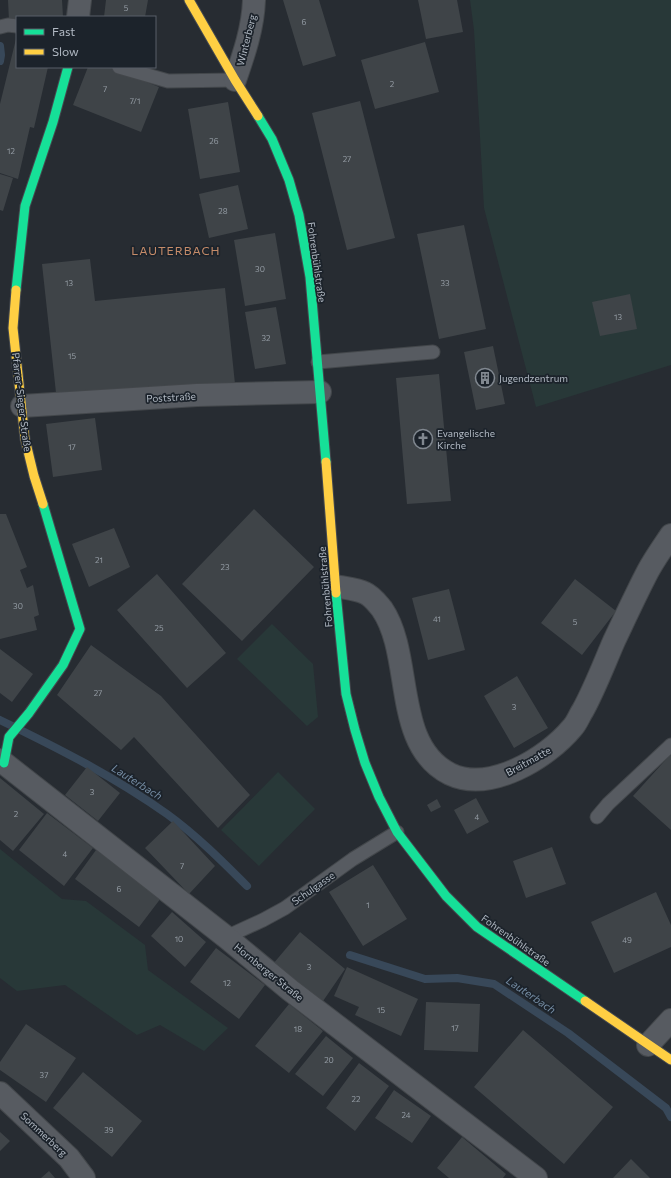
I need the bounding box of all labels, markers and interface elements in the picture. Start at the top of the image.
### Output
house number: 5 [124,3,129,13]
street label: Winterberg [234,13,258,67]
legend [16,16,156,68]
house number: 6 [302,17,307,27]
text: Fast [52,24,75,38]
text: Slow [52,44,79,58]
house number: 2 [390,79,395,89]
house number: 7 [103,84,107,94]
house number: 7/1 [130,96,140,106]
house number: 26 [209,136,219,146]
house number: 12 [7,146,15,156]
house number: 27 [343,154,351,164]
house number: 28 [218,206,228,216]
street label: Fohrenbühlstraße [305,221,329,303]
district label: LAUTERBACH [131,243,221,257]
house number: 30 [255,264,265,274]
house number: 13 [65,278,73,288]
house number: 33 [440,278,450,288]
house number: 13 [614,312,622,322]
house number: 32 [262,333,271,343]
house number: 15 [68,351,76,361]
street label: Pfarrer-Sieger-Straße [10,352,34,452]
building icon: Jugendzentrum [474,367,496,389]
place label: Jugendzentrum [499,372,568,384]
street label: Poststraße [146,390,196,404]
place label: Evangelische Kirche [437,427,495,451]
church icon: Evangelische Kirche [412,428,434,450]
house number: 17 [68,442,76,452]
street label: Fohrenbühlstraße [315,546,335,628]
house number: 21 [95,555,103,565]
house number: 23 [221,562,230,572]
house number: 30 [13,601,23,611]
house number: 41 [433,614,441,624]
house number: 5 [573,617,578,627]
house number: 25 [154,623,164,633]
house number: 27 [94,688,102,698]
house number: 3 [512,702,517,712]
street label: Breitmatte [503,744,553,778]
water label: Lauterbach [110,761,165,802]
house number: 3 [90,787,95,797]
house number: 2 [14,809,19,819]
house number: 4 [475,812,480,822]
house number: 4 [63,849,68,859]
house number: 7 [180,861,184,871]
street label: Schulgasse [289,869,337,907]
house number: 6 [117,884,122,894]
house number: 1 [366,900,370,910]
street label: Fohrenbühlstraße [479,912,553,968]
house number: 10 [175,934,183,944]
house number: 49 [622,935,632,945]
street label: Hornberger Straße [232,941,306,1003]
house number: 3 [307,962,312,972]
water label: Lauterbach [504,973,558,1016]
house number: 12 [223,978,231,988]
house number: 15 [377,1005,385,1015]
house number: 17 [451,1023,459,1033]
house number: 18 [294,1024,302,1034]
house number: 20 [324,1055,334,1065]
house number: 37 [40,1070,48,1080]
house number: 22 [352,1094,361,1104]
street label: Sommerberg [18,1109,70,1159]
house number: 24 [401,1110,411,1120]
house number: 39 [104,1125,114,1135]

